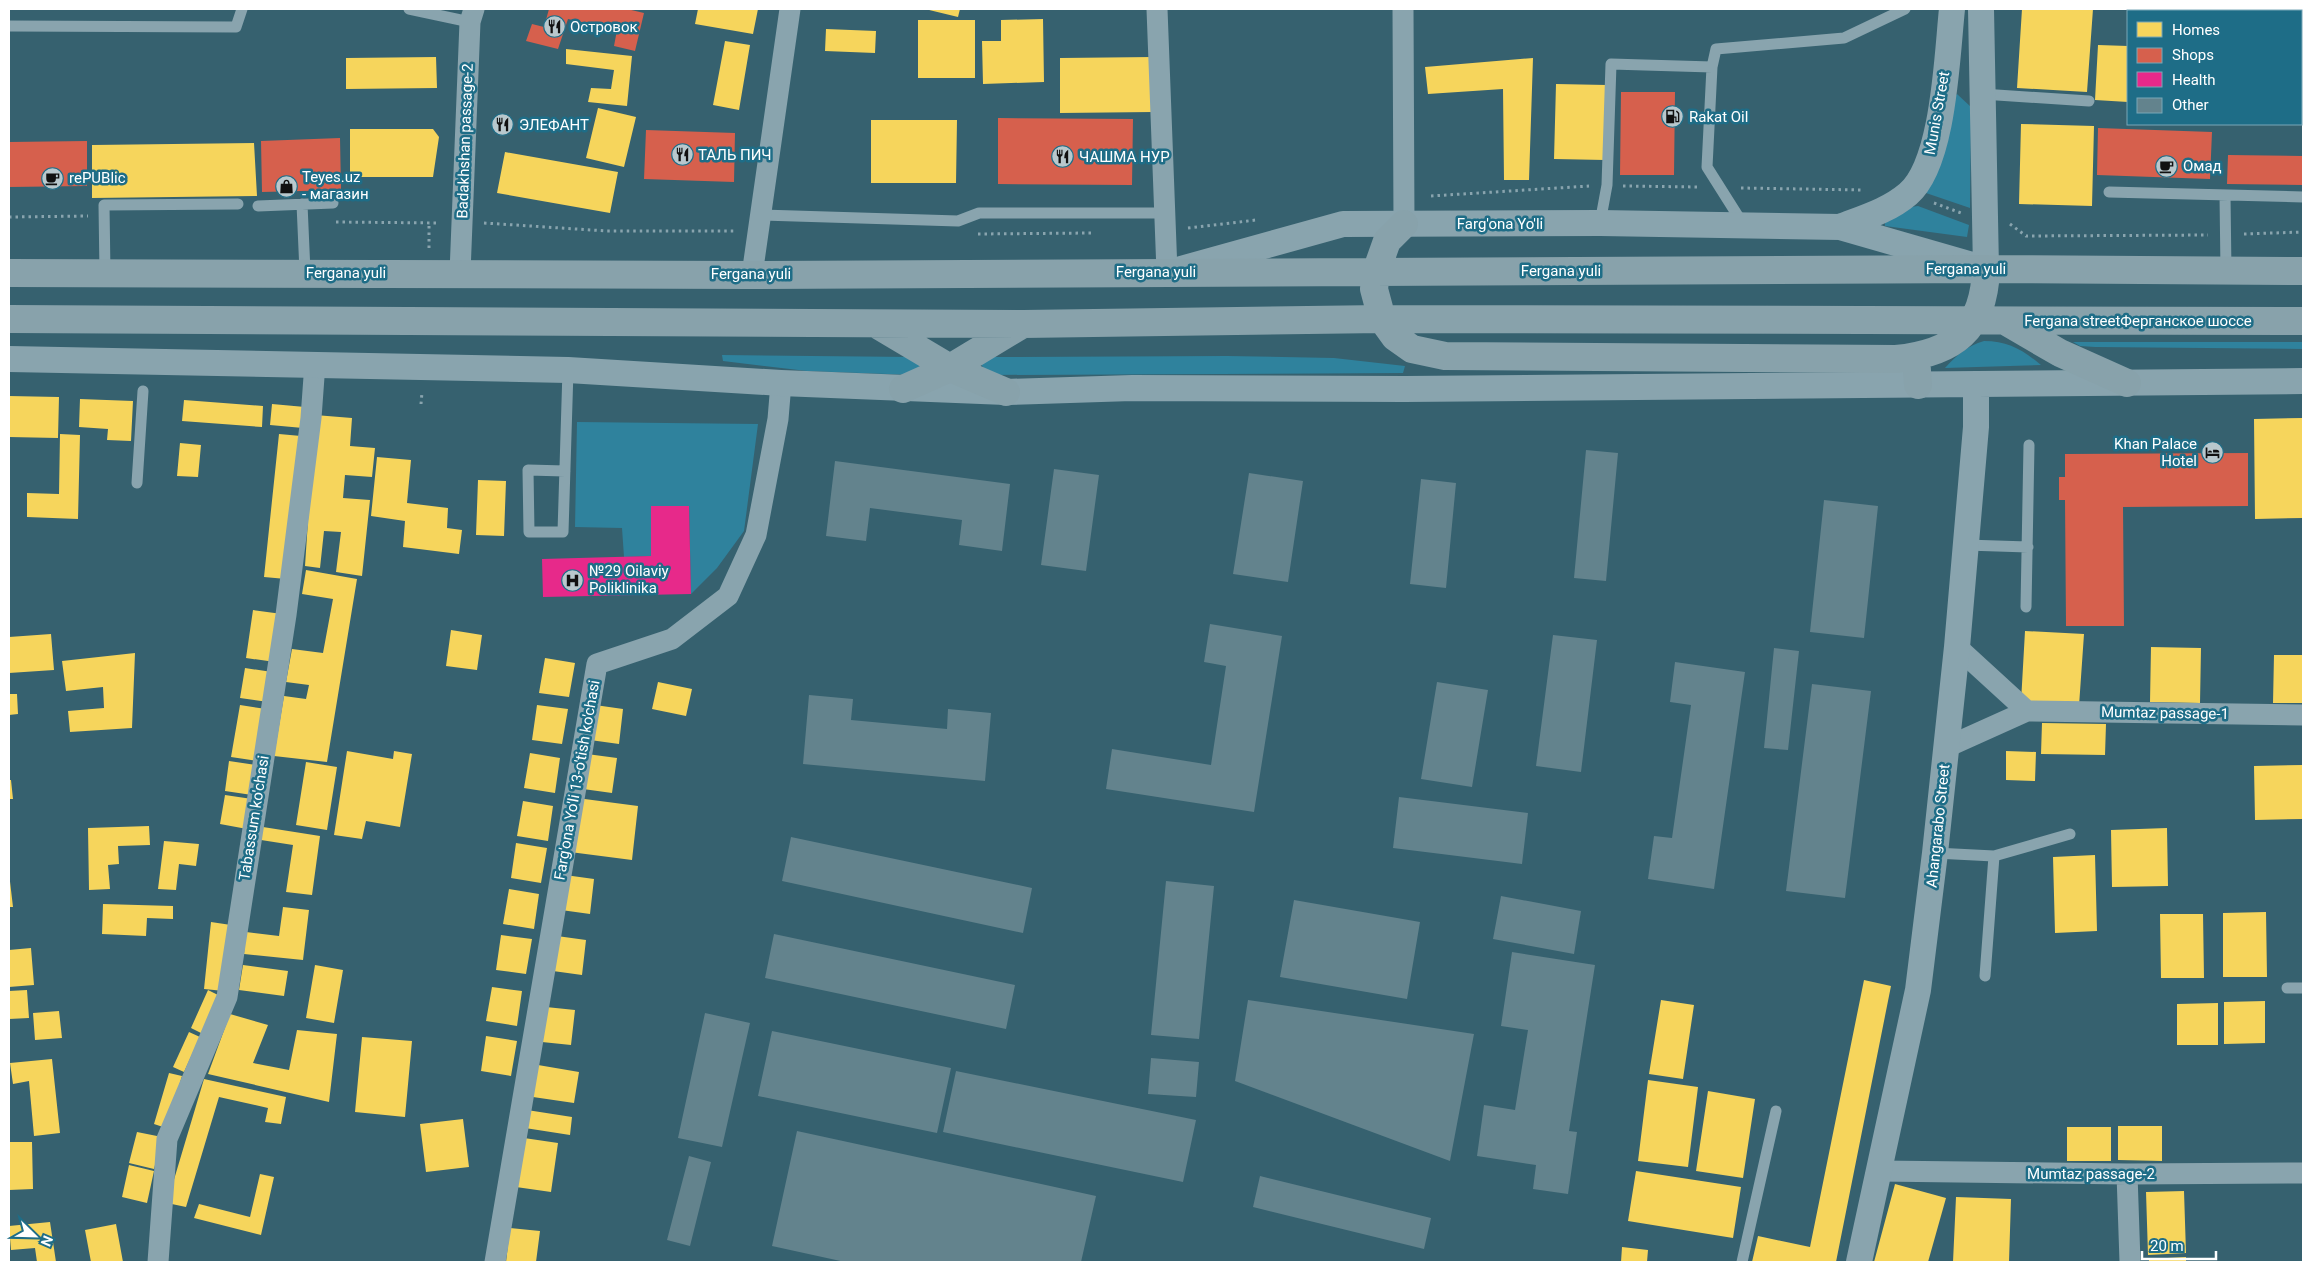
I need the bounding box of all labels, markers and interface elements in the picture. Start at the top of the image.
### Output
legend [2127,10,2302,125]
restaurant icon: Островок [542,15,566,39]
place label: Островок [570,18,638,36]
text: Homes [2172,21,2220,39]
text: Shops [2172,46,2214,64]
street label: Badakhshan passage-2 [453,63,477,219]
street label: Munis Street [1921,70,1953,156]
text: Health [2172,71,2216,89]
text: Other [2172,96,2209,114]
fuel station icon: Rakat Oil [1661,105,1685,129]
place label: Rakat Oil [1689,108,1748,126]
restaurant icon: ЭЛЕФАНТ [491,113,515,137]
place label: ЭЛЕФАНТ [519,116,589,134]
restaurant icon: ТАЛЬ ПИЧ [670,143,694,167]
restaurant icon: ЧАШМА НУР [1051,145,1075,169]
place label: ТАЛЬ ПИЧ [698,146,772,164]
place label: ЧАШМА НУР [1079,148,1170,166]
cafe icon: Омад [2155,154,2179,178]
place label: Омад [2183,157,2222,175]
cafe icon: rePUBlic [41,166,65,190]
place label: Teyes.uz - магазин [302,168,369,203]
place label: rePUBlic [69,169,126,187]
shop icon: Teyes.uz - магазин [274,174,298,198]
street label: Farg'ona Yo'li [1457,215,1543,233]
street label: Fergana yuli [1926,260,2006,278]
street label: Fergana yuli [1521,262,1601,280]
street label: Fergana yuli [1116,263,1196,281]
street label: Fergana yuli [306,264,386,282]
street label: Fergana yuli [711,265,791,283]
street label: Fergana streetФерганское шоссе [2024,312,2252,330]
place label: Khan Palace Hotel [2114,435,2197,470]
hotel icon: Khan Palace Hotel [2201,441,2225,465]
place label: №29 Oilaviy Poliklinika [589,562,669,597]
hospital icon: №29 Oilaviy Poliklinika [561,568,585,592]
street label: Farg'ona Yo'li 13-o'tish ko'chasi [551,679,603,881]
street label: Mumtаz passage-1 [2101,703,2229,723]
street label: Tabassum ko'chasi [235,754,273,882]
street label: Ahangarabo Street [1923,763,1953,889]
street label: Mumtаz passage-2 [2027,1165,2155,1183]
north arrow [10,1211,60,1261]
scale bar [2142,1228,2216,1260]
text: N [38,1233,56,1249]
text: 20 m [2150,1237,2184,1255]

